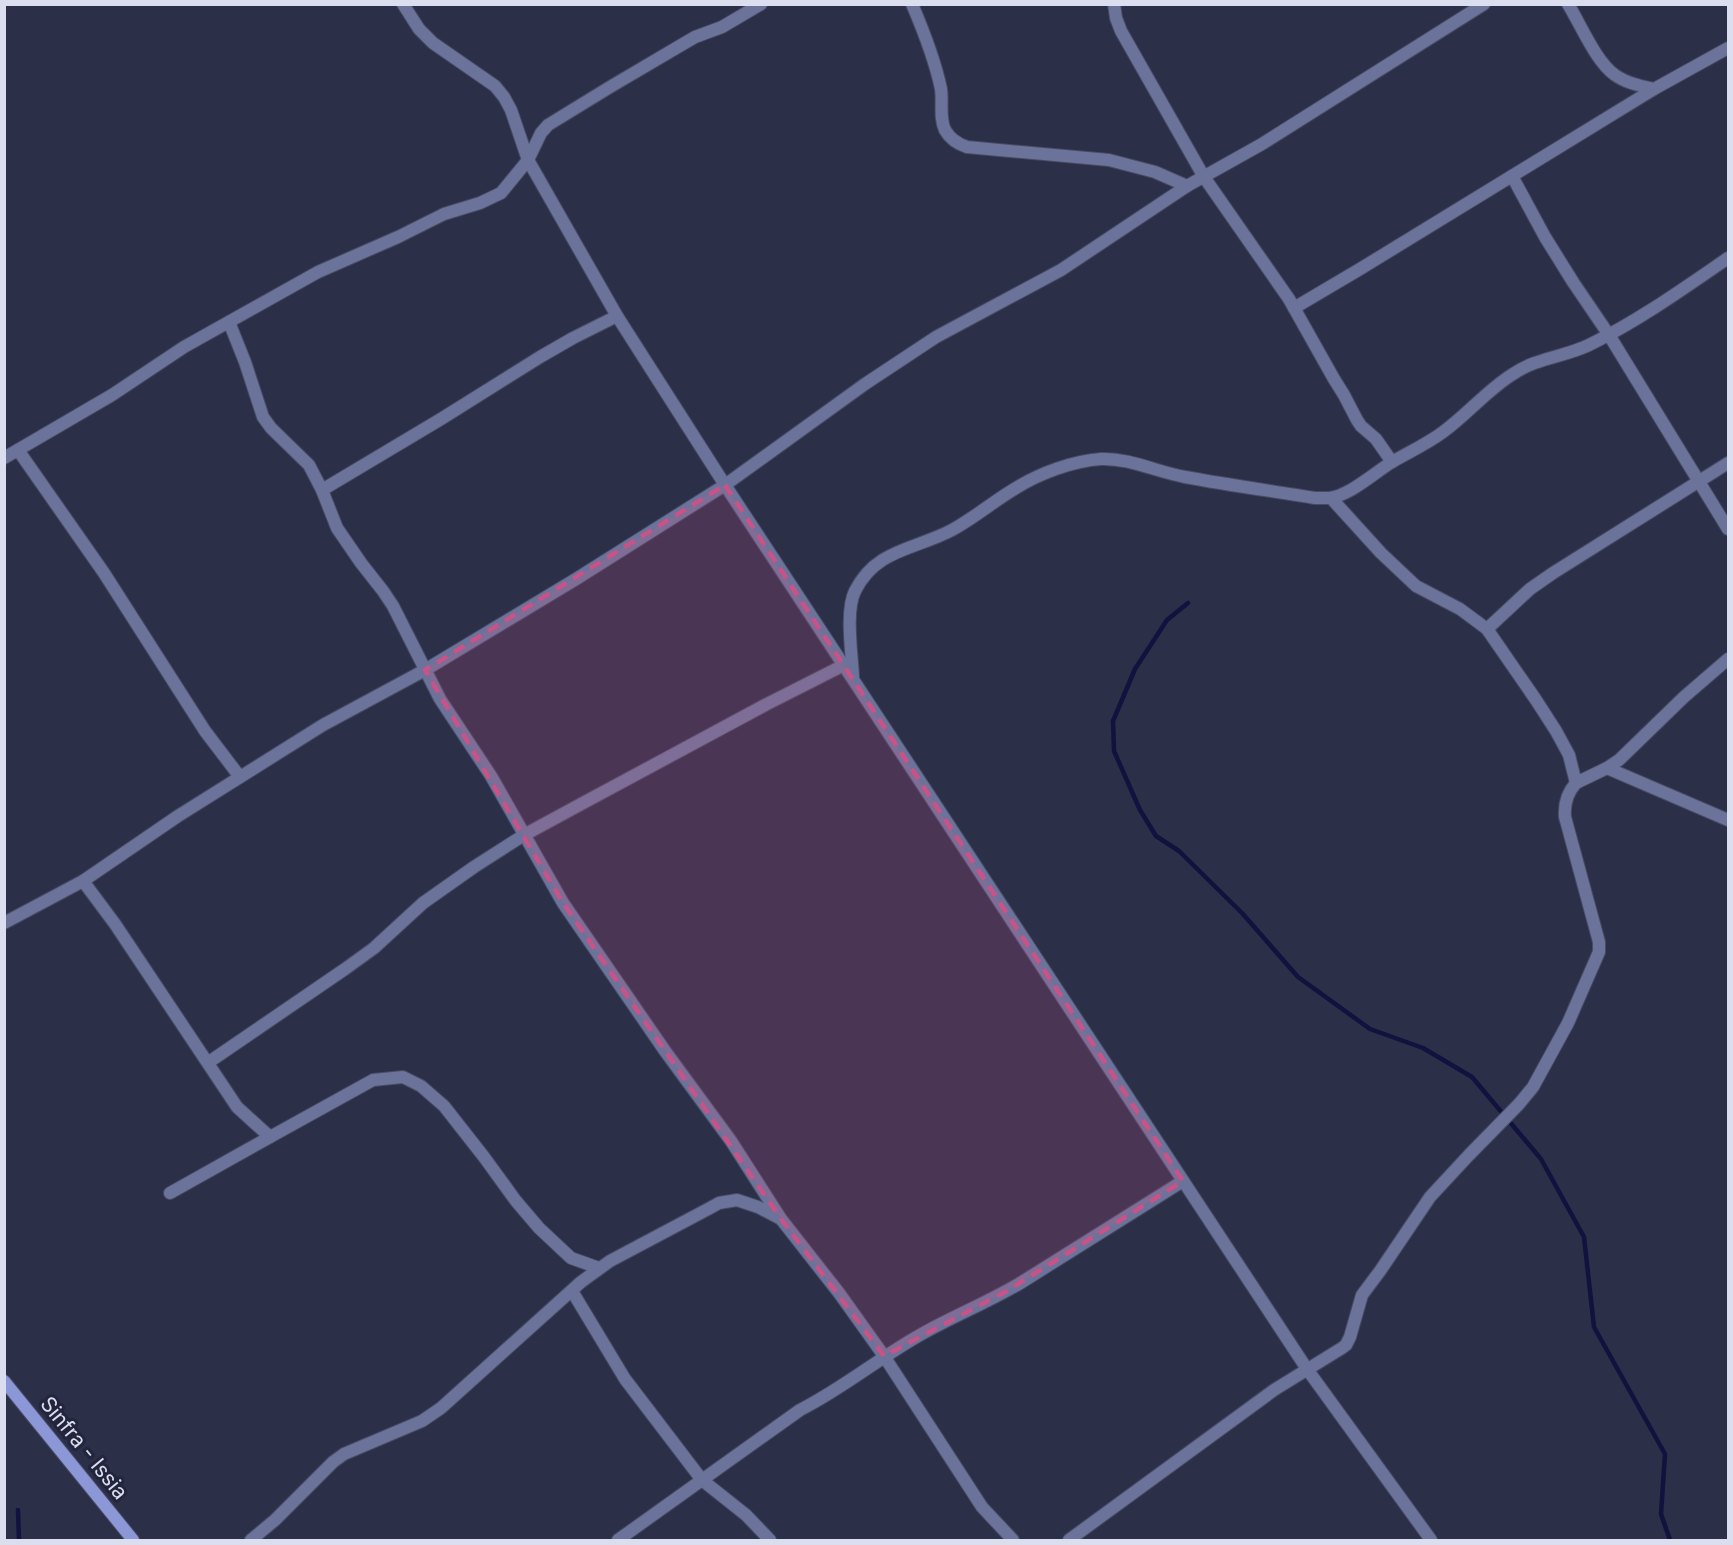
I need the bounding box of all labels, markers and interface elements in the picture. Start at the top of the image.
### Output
street label: Sinfra - Issia [35,1391,133,1504]

